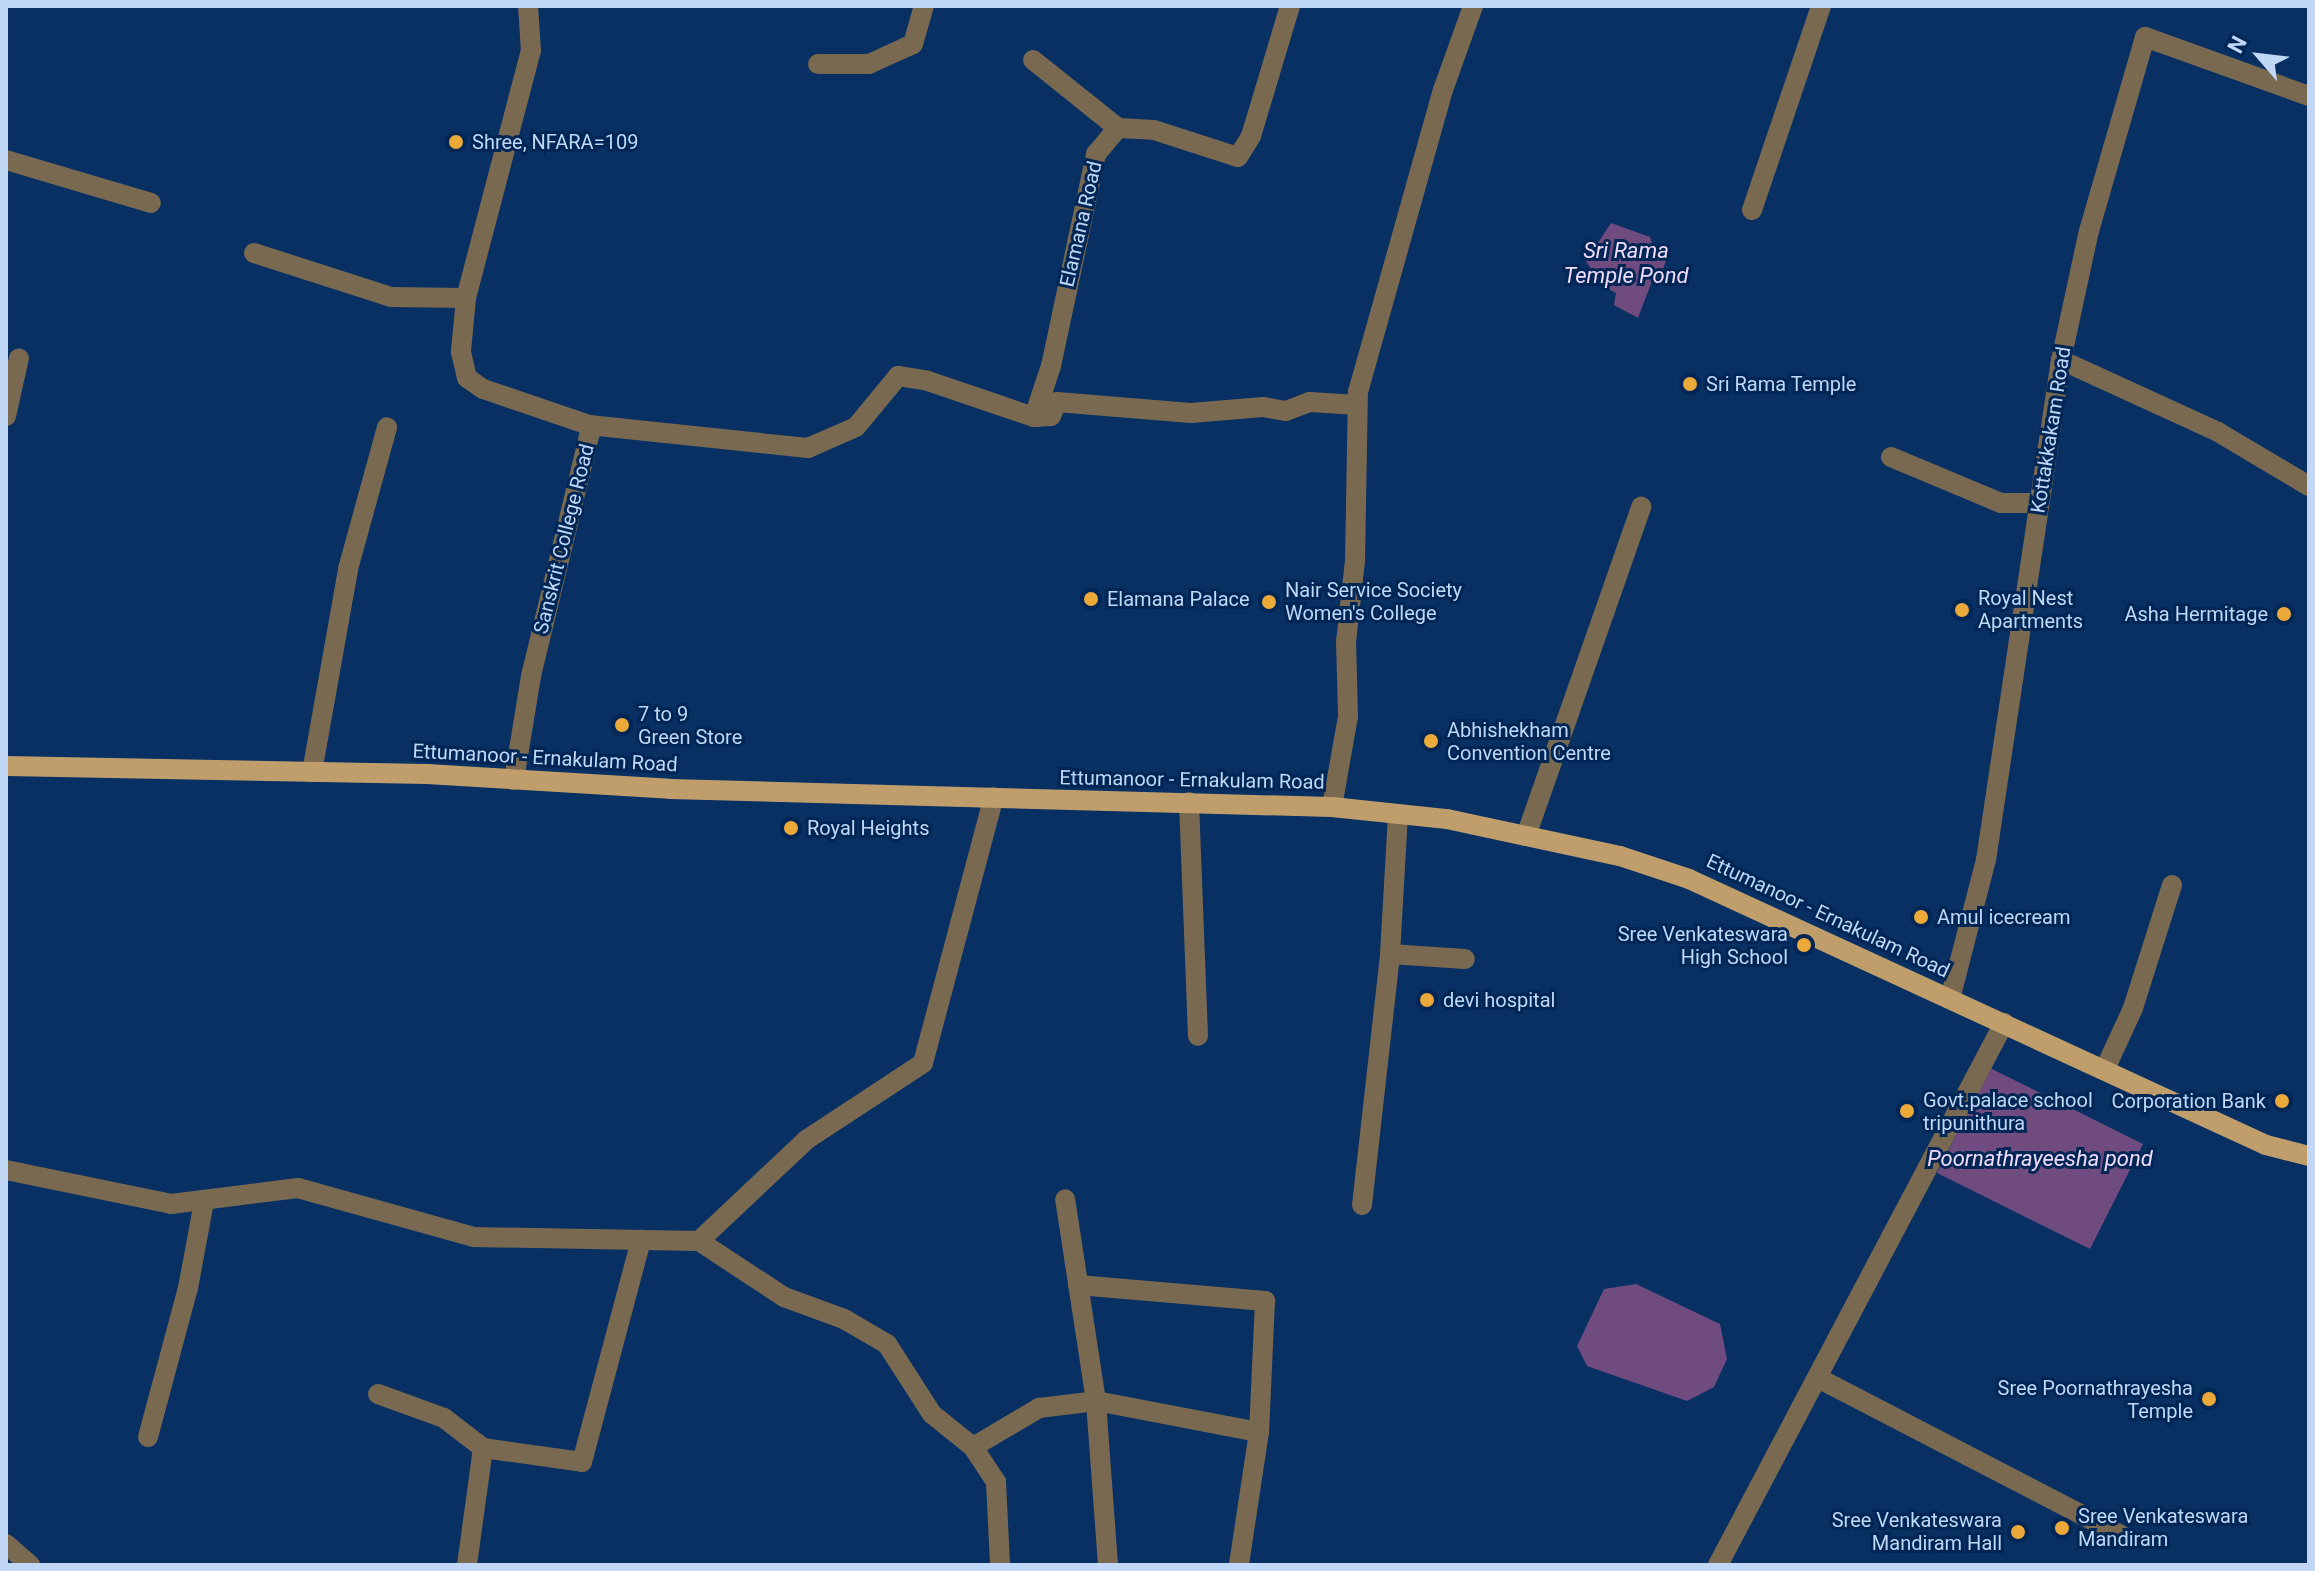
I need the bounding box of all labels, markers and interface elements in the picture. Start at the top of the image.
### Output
north arrow [2219,16,2299,96]
text: N [2223,32,2252,57]
place label: Shree, NFARA=109 [472,130,638,154]
marker: Shree, NFARA=109 [447,133,465,151]
street label: Elamana Road [1055,159,1107,289]
water label: Sri Rama Temple Pond [1564,237,1688,288]
street label: Kottakkakam Road [2026,345,2076,515]
place label: Sri Rama Temple [1706,372,1857,396]
marker: Sri Rama Temple [1681,375,1699,393]
street label: Sanskrit College Road [529,442,599,636]
place label: Nair Service Society Women's College [1285,578,1462,625]
place label: Royal Nest Apartments [1978,586,2083,633]
place label: Elamana Palace [1107,587,1250,611]
marker: Elamana Palace [1082,590,1100,608]
marker: Nair Service Society Women's College [1260,593,1278,611]
marker: Royal Nest Apartments [1953,601,1971,619]
place label: Asha Hermitage [2124,602,2268,626]
marker: Asha Hermitage [2275,605,2293,623]
place label: 7 to 9 Green Store [638,702,742,749]
marker: 7 to 9 Green Store [613,716,631,734]
place label: Abhishekham Convention Centre [1447,718,1611,765]
marker: Abhishekham Convention Centre [1422,732,1440,750]
street label: Ettumanoor - Ernakulam Road [412,739,678,777]
street label: Ettumanoor - Ernakulam Road [1059,766,1325,794]
place label: Royal Heights [807,816,929,840]
marker: Royal Heights [782,819,800,837]
street label: Ettumanoor - Ernakulam Road [1703,849,1953,983]
place label: Amul icecream [1937,905,2070,929]
marker: Amul icecream [1912,908,1930,926]
place label: Sree Venkateswara High School [1618,922,1788,969]
marker: Sree Venkateswara High School [1795,936,1813,954]
place label: devi hospital [1443,988,1555,1012]
marker: devi hospital [1418,991,1436,1009]
place label: Govt.palace school tripunithura [1923,1088,2093,1135]
place label: Corporation Bank [2112,1089,2266,1113]
marker: Corporation Bank [2273,1092,2291,1110]
marker: Govt.palace school tripunithura [1898,1102,1916,1120]
water label: Poornathrayeesha pond [1927,1146,2153,1172]
place label: Sree Poornathrayesha Temple [1998,1376,2193,1423]
marker: Sree Poornathrayesha Temple [2200,1390,2218,1408]
place label: Sree Venkateswara Mandiram [2078,1504,2248,1551]
place label: Sree Venkateswara Mandiram Hall [1832,1508,2002,1555]
marker: Sree Venkateswara Mandiram [2053,1519,2071,1537]
marker: Sree Venkateswara Mandiram Hall [2009,1523,2027,1541]

